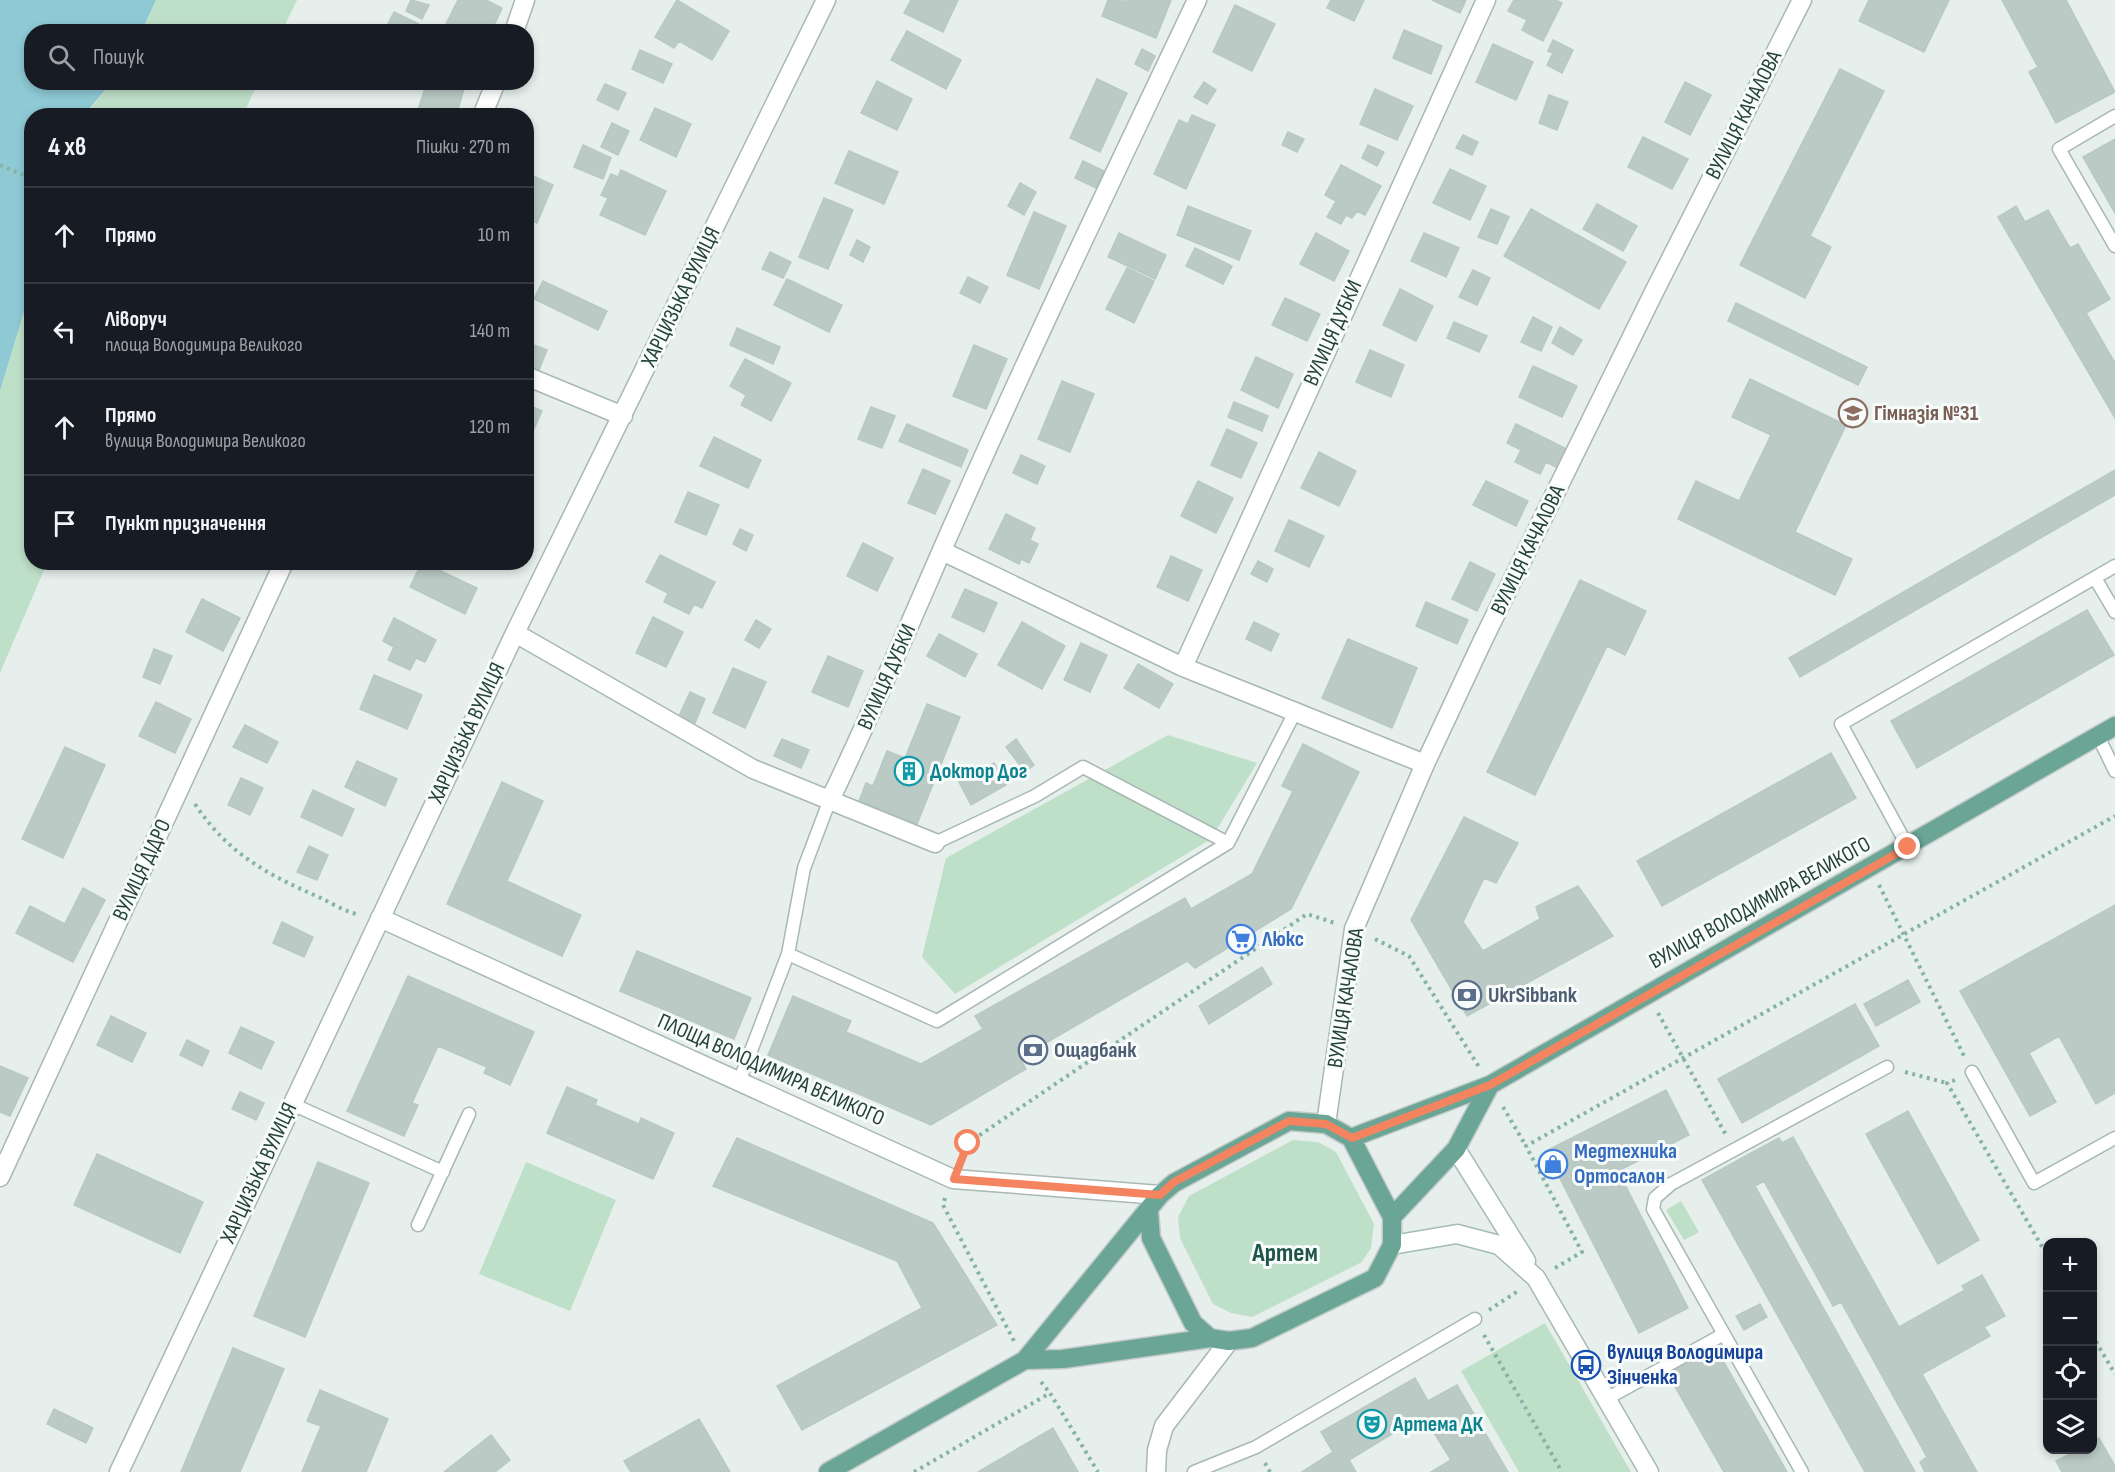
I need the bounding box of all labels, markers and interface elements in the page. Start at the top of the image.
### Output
search box [24,24,534,90]
icon: search [45,41,78,74]
text: Пошук [93,44,144,71]
street label: ВУЛИЦЯ КАЧАЛОВА [1700,45,1788,184]
text: 4 хв [48,132,86,163]
text: Пішки · 270 m [416,135,510,159]
icon: ahead [48,219,81,252]
text: Прямо [105,222,156,249]
text: 10 m [478,223,510,247]
street label: ХАРЦИЗЬКА ВУЛИЦЯ [635,223,726,372]
street label: ВУЛИЦЯ ДУБКИ [1298,276,1368,390]
text: Ліворуч [105,306,167,333]
icon: left [48,315,81,348]
text: 140 m [470,319,510,343]
text: площа Володимира Великого [105,333,303,357]
school or university icon: Гімназія №31 [1837,397,1869,429]
place label: Гімназія №31 [1874,400,1979,427]
text: Прямо [105,402,156,429]
icon: ahead [48,411,81,444]
text: 120 m [470,415,510,439]
text: вулиця Володимира Великого [105,429,306,453]
street label: ВУЛИЦЯ КАЧАЛОВА [1485,480,1571,619]
icon: arrive [48,507,81,540]
text: Пункт призначення [105,510,266,537]
street label: ВУЛИЦЯ ДУБКИ [852,620,922,734]
street label: ХАРЦИЗЬКА ВУЛИЦЯ [422,658,511,809]
building icon: Доктор Дог [893,755,925,787]
place label: Доктор Дог [930,758,1028,785]
street label: ВУЛИЦЯ ДІДРО [107,815,177,925]
street label: ВУЛИЦЯ ВОЛОДИМИРА ВЕЛИКОГО [1645,831,1875,975]
route end [1894,833,1920,859]
supermarket icon: Люкс [1225,923,1257,955]
place label: Люкс [1261,926,1304,953]
street label: ВУЛИЦЯ КАЧАЛОВА [1322,926,1370,1070]
bank icon: UkrSibbank [1451,979,1483,1011]
place label: UkrSibbank [1488,982,1578,1009]
street label: ПЛОЩА ВОЛОДИМИРА ВЕЛИКОГО [653,1008,889,1132]
bank icon: Ощадбанк [1017,1034,1049,1066]
place label: Ощадбанк [1054,1037,1137,1064]
street label: ХАРЦИЗЬКА ВУЛИЦЯ [214,1098,303,1249]
route start [954,1129,980,1155]
place label: Медтехника Ортосалон [1574,1138,1677,1190]
shop icon: Медтехника Ортосалон [1537,1148,1569,1180]
district label: Артем [1251,1238,1318,1269]
map controls [2043,1238,2097,1454]
button: + [2043,1238,2097,1292]
button: − [2043,1292,2097,1346]
place label: вулиця Володимира Зінченка [1607,1339,1763,1391]
button: locate [2043,1346,2097,1400]
bus stop icon: вулиця Володимира Зінченка [1570,1349,1602,1381]
button: layers [2043,1400,2097,1454]
theatre icon: Артема ДК [1356,1408,1388,1440]
place label: Артема ДК [1392,1411,1484,1438]

